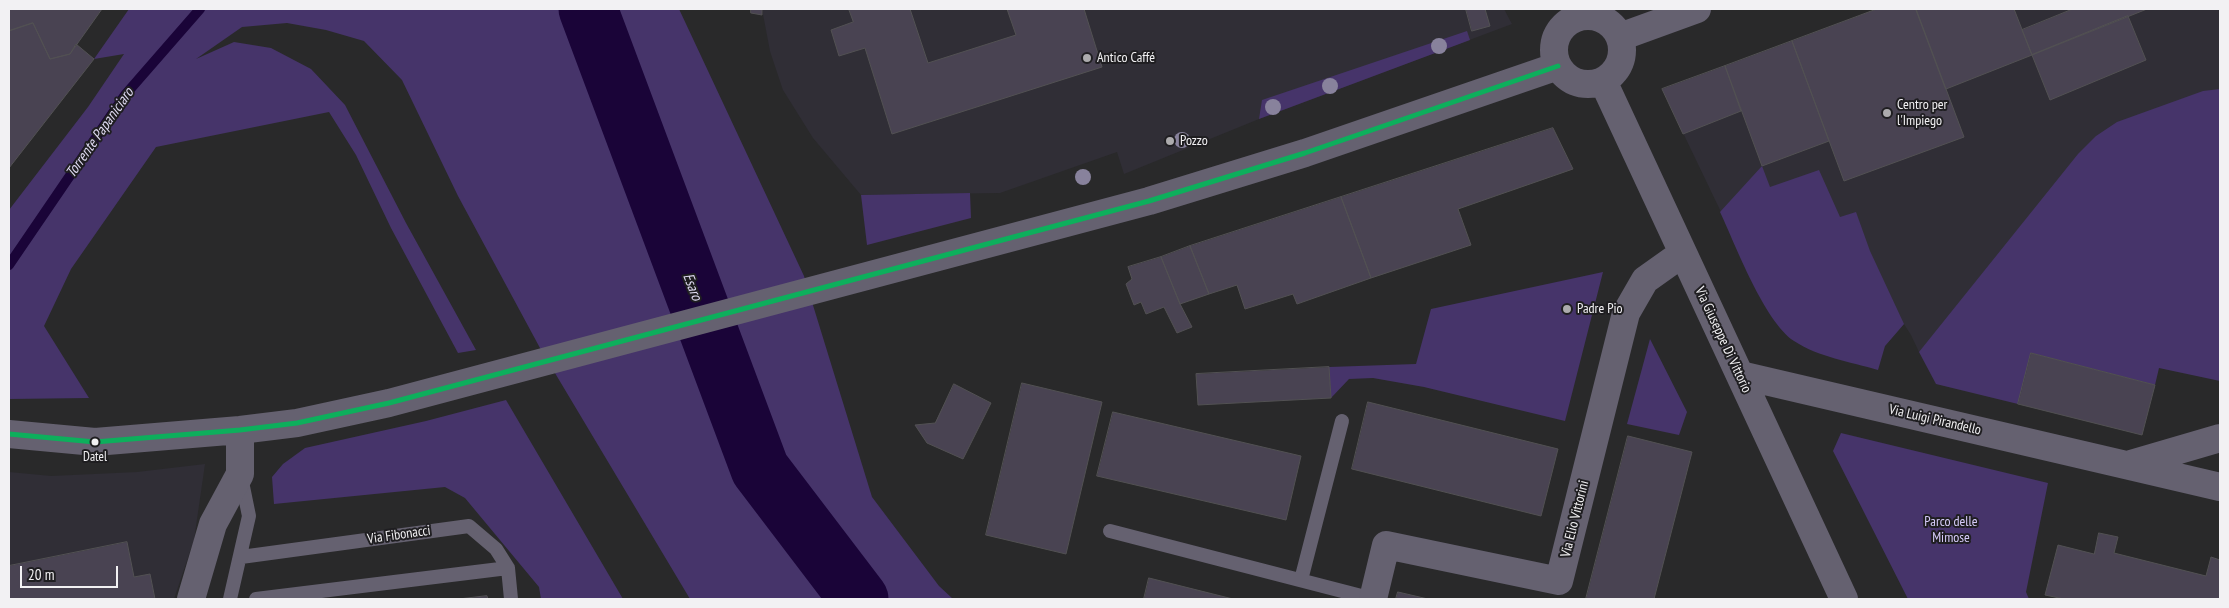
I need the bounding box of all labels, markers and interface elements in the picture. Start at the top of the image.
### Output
place label: Antico Caffé [1097,50,1155,66]
marker: Antico Caffé [1081,52,1093,64]
water label: Torrente Papaniciaro [62,84,138,182]
place label: Centro per l'Impiego [1897,97,1947,130]
marker: Centro per l'Impiego [1881,107,1893,119]
place label: Pozzo [1180,133,1208,149]
marker: Pozzo [1164,135,1176,147]
water label: Esaro [679,271,705,303]
street label: Via Giuseppe Di Vittorio [1691,284,1755,396]
place label: Padre Pio [1577,301,1623,317]
marker: Padre Pio [1561,303,1573,315]
street label: Via Luigi Pirandello [1887,401,1983,439]
marker: Datel [90,437,100,447]
place label: Datel [83,449,107,465]
street label: Via Elio Vittorini [1557,479,1593,559]
park label: Parco delle Mimose [1924,514,1978,546]
street label: Via Fibonacci [366,522,432,548]
scale bar [22,556,120,588]
text: 20 m [28,565,54,584]

